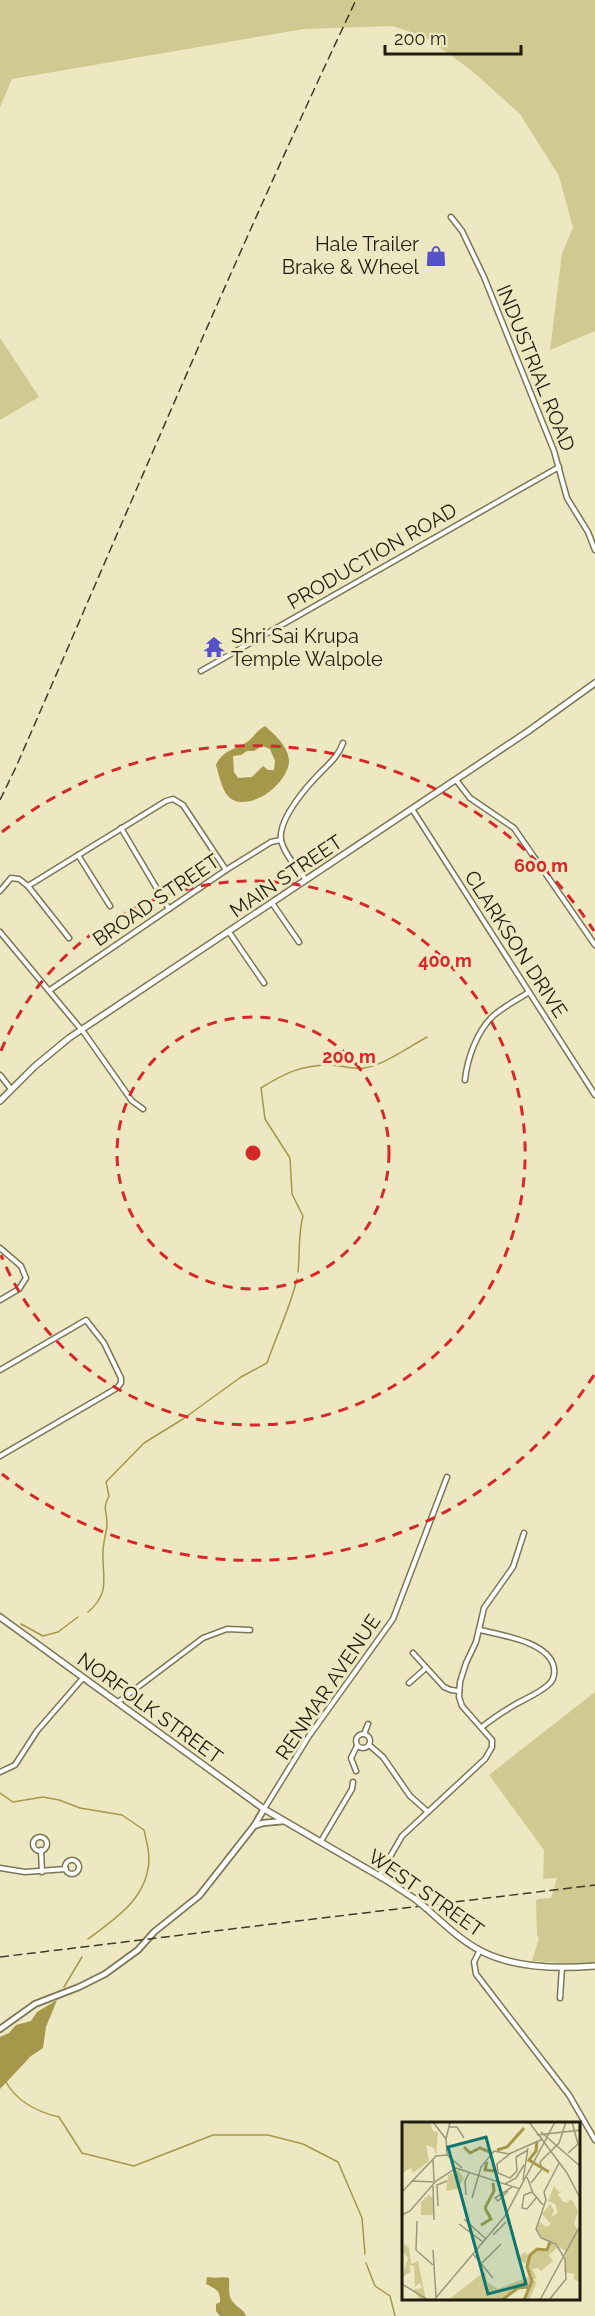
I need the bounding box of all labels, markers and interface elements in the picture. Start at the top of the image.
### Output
scale bar [385,18,522,56]
text: 200 m [394,28,447,49]
place label: Hale Trailer Brake & Wheel [282,232,420,279]
shop icon: Hale Trailer Brake & Wheel [424,244,448,268]
street label: INDUSTRIAL ROAD [492,281,580,455]
street label: PRODUCTION ROAD [283,498,461,614]
place label: Shri Sai Krupa Temple Walpole [231,624,383,671]
temple icon: Shri Sai Krupa Temple Walpole [202,635,226,659]
street label: MAIN STREET [225,830,347,922]
street label: BROAD STREET [88,849,224,951]
text: 600 m [514,855,568,876]
street label: CLARKSON DRIVE [459,866,573,1022]
text: 400 m [418,950,472,971]
text: 200 m [322,1046,376,1067]
centre of rings [243,1143,263,1163]
street label: RENMAR AVENUE [270,1610,386,1764]
street label: NORFOLK STREET [73,1647,227,1769]
street label: WEST STREET [364,1844,488,1942]
inset map [402,2122,580,2301]

